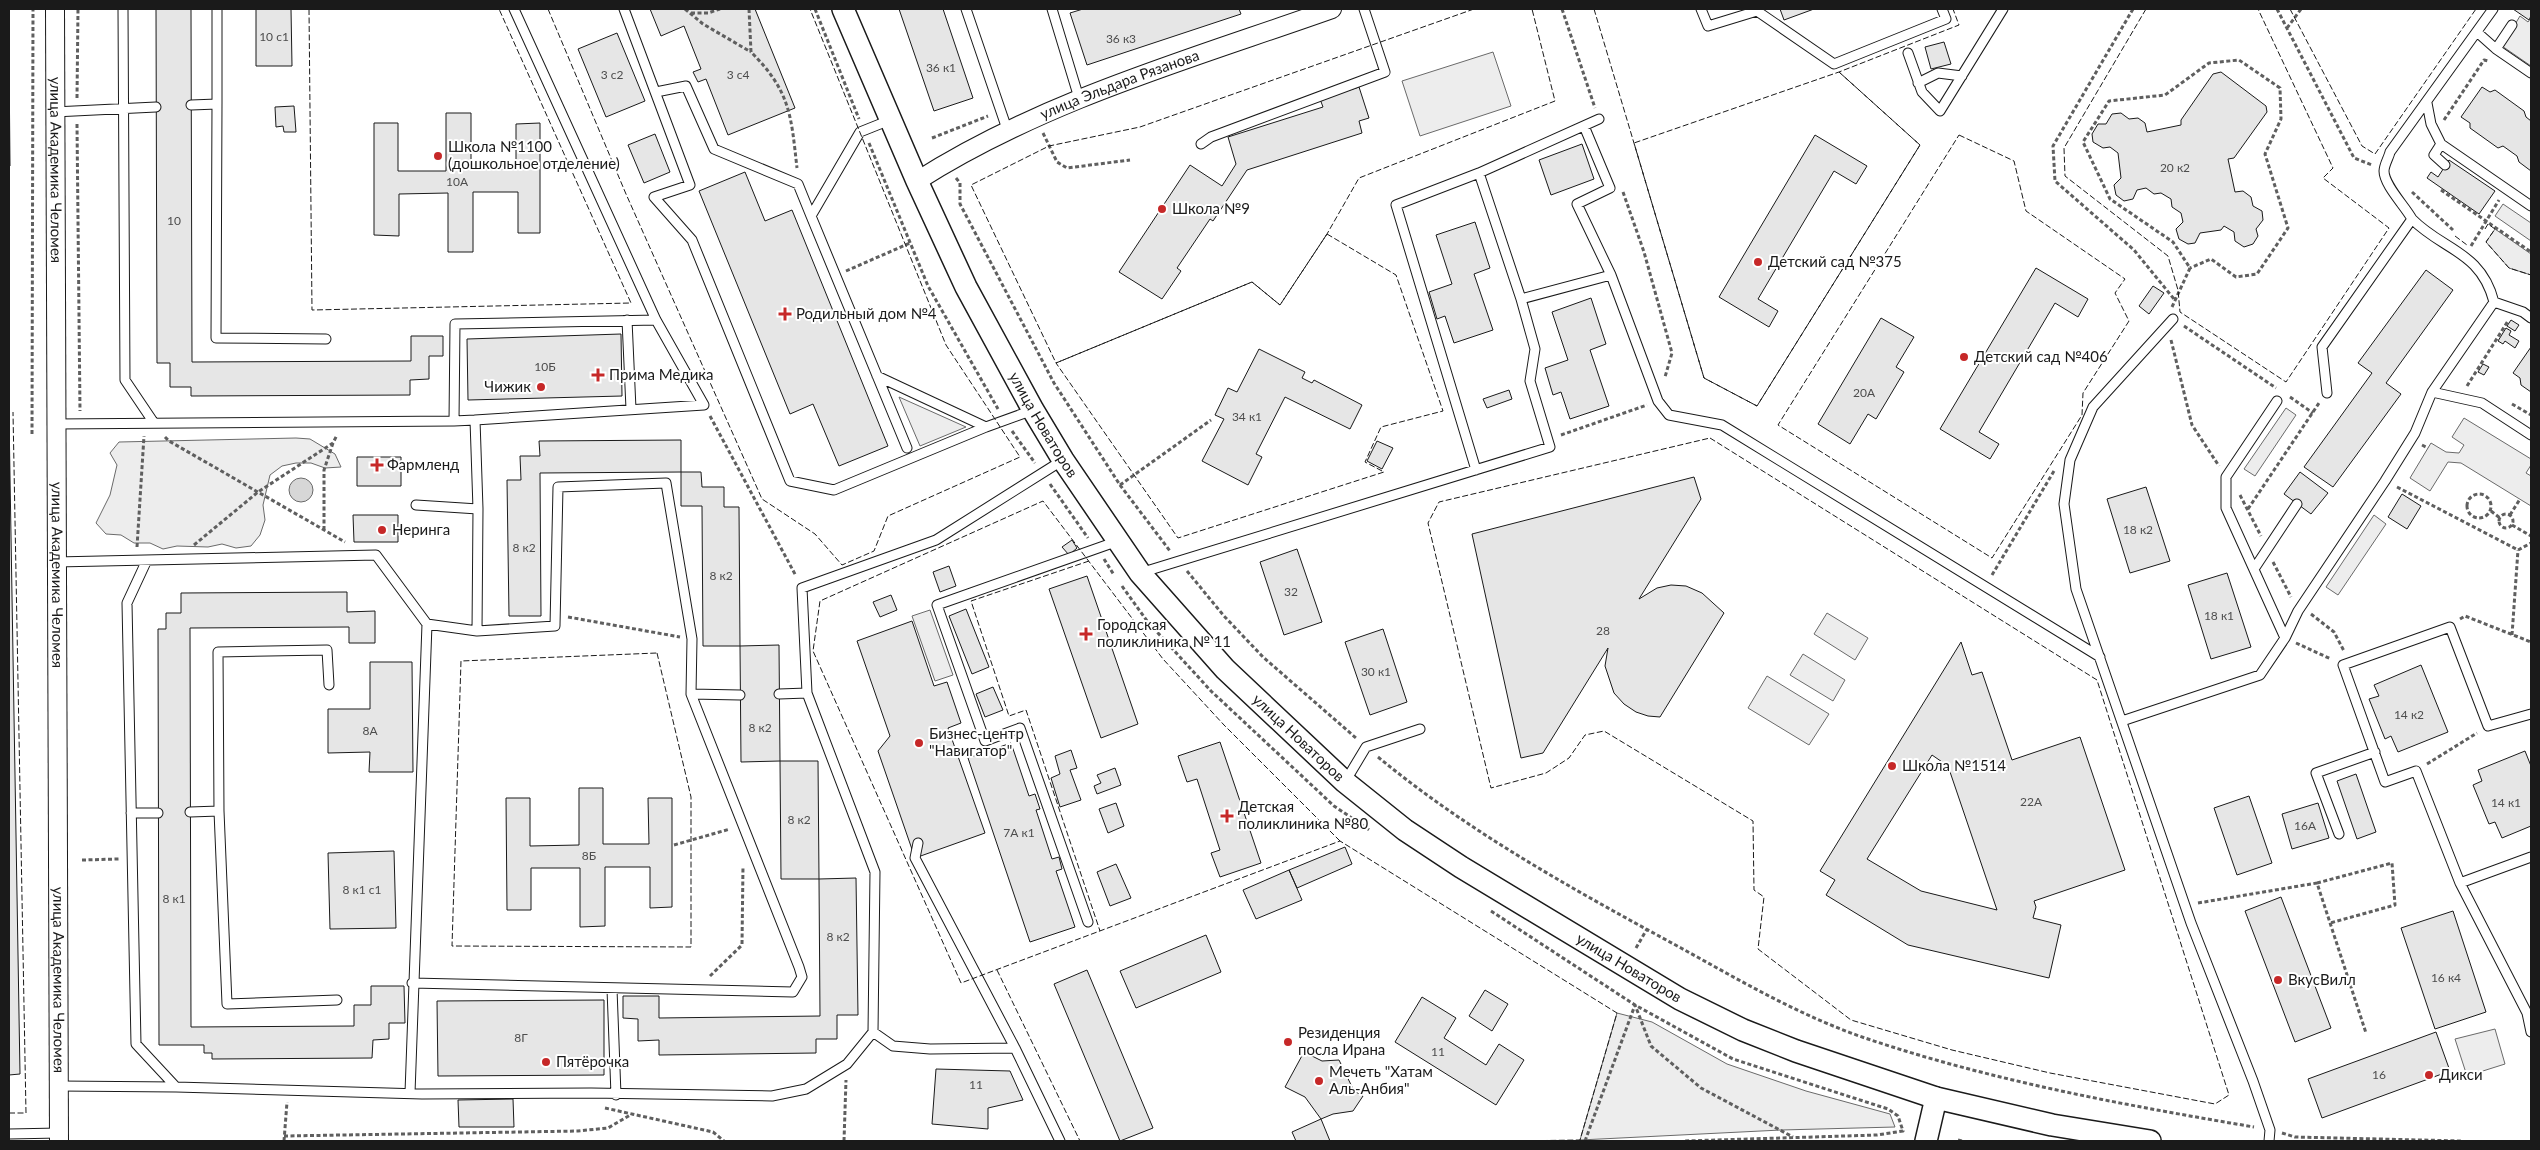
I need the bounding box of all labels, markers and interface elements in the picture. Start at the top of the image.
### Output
house number: 10 с1 [259,29,289,44]
house number: 36 к3 [1106,31,1136,46]
street label: улица Эльдара Рязанова [1037,45,1201,123]
house number: 36 к1 [926,60,956,75]
house number: 3 с2 [601,67,623,82]
house number: 3 с4 [727,67,749,82]
street label: улица Академика Челомея [47,77,66,263]
place label: Школа №1100 (дошкольное отделение) [448,137,620,172]
marker: Школа №1100 (дошкольное отделение) [432,150,444,162]
house number: 20 к2 [2160,160,2190,175]
house number: 10А [446,174,469,189]
place label: Школа №9 [1172,199,1250,217]
marker: Школа №9 [1156,203,1168,215]
house number: 10 [167,213,181,228]
place label: Детский сад №375 [1768,252,1902,270]
marker: Детский сад №375 [1752,256,1764,268]
place label: Родильный дом №4 [796,304,937,322]
marker: Родильный дом №4 [778,307,792,321]
place label: Детский сад №406 [1974,347,2108,365]
marker: Детский сад №406 [1958,351,1970,363]
house number: 10Б [534,359,556,374]
place label: Прима Медика [609,365,714,383]
marker: Прима Медика [591,368,605,382]
street label: улица Новаторов [1006,368,1082,481]
place label: Чижик [484,377,531,395]
marker: Чижик [535,381,547,393]
house number: 20А [1853,385,1876,400]
house number: 34 к1 [1232,409,1262,424]
place label: Фармленд [387,455,459,473]
marker: Фармленд [371,459,383,471]
street label: улица Академика Челомея [49,482,67,668]
place label: Неринга [392,520,450,538]
house number: 18 к2 [2123,522,2153,537]
marker: Неринга [376,524,388,536]
house number: 8 к2 [512,540,536,555]
house number: 8 к2 [709,568,733,583]
house number: 32 [1284,584,1298,599]
house number: 18 к1 [2204,608,2234,623]
place label: Городская поликлиника № 11 [1097,615,1231,650]
house number: 28 [1596,623,1610,638]
marker: Городская поликлиника № 11 [1079,627,1093,641]
house number: 30 к1 [1361,664,1391,679]
street label: улица Новаторов [1249,690,1349,785]
house number: 14 к2 [2394,707,2424,722]
house number: 8 к2 [748,720,772,735]
house number: 8А [362,723,378,738]
place label: Бизнеc-центр "Навигатор" [929,724,1024,759]
marker: Бизнеc-центр "Навигатор" [913,737,925,749]
place label: Школа №1514 [1902,756,2006,774]
marker: Школа №1514 [1886,760,1898,772]
house number: 22А [2020,794,2043,809]
house number: 14 к1 [2491,795,2521,810]
place label: Детская поликлиника №80 [1238,797,1368,832]
marker: Детская поликлиника №80 [1220,809,1234,823]
house number: 8 к2 [787,812,811,827]
house number: 16А [2294,818,2317,833]
house number: 7А к1 [1003,825,1035,840]
house number: 8Б [582,848,596,863]
house number: 8 к1 с1 [343,882,382,897]
street label: улица Академика Челомея [50,887,69,1073]
house number: 8 к1 [162,891,186,906]
house number: 8 к2 [826,929,850,944]
street label: улица Новаторов [1573,929,1685,1006]
place label: ВкусВилл [2288,970,2356,988]
house number: 16 к4 [2431,970,2461,985]
marker: ВкусВилл [2272,974,2284,986]
place label: Резиденция посла Ирана [1298,1023,1385,1058]
house number: 8Г [514,1030,528,1045]
marker: Резиденция посла Ирана [1282,1036,1294,1048]
house number: 11 [1431,1044,1445,1059]
place label: Пятёрочка [556,1052,629,1070]
marker: Пятёрочка [540,1056,552,1068]
place label: Мечеть "Хатам Аль-Анбия" [1329,1062,1433,1097]
place label: Дикси [2439,1065,2483,1083]
house number: 16 [2372,1067,2386,1082]
marker: Дикси [2423,1069,2435,1081]
marker: Мечеть "Хатам Аль-Анбия" [1313,1075,1325,1087]
house number: 11 [969,1077,983,1092]

